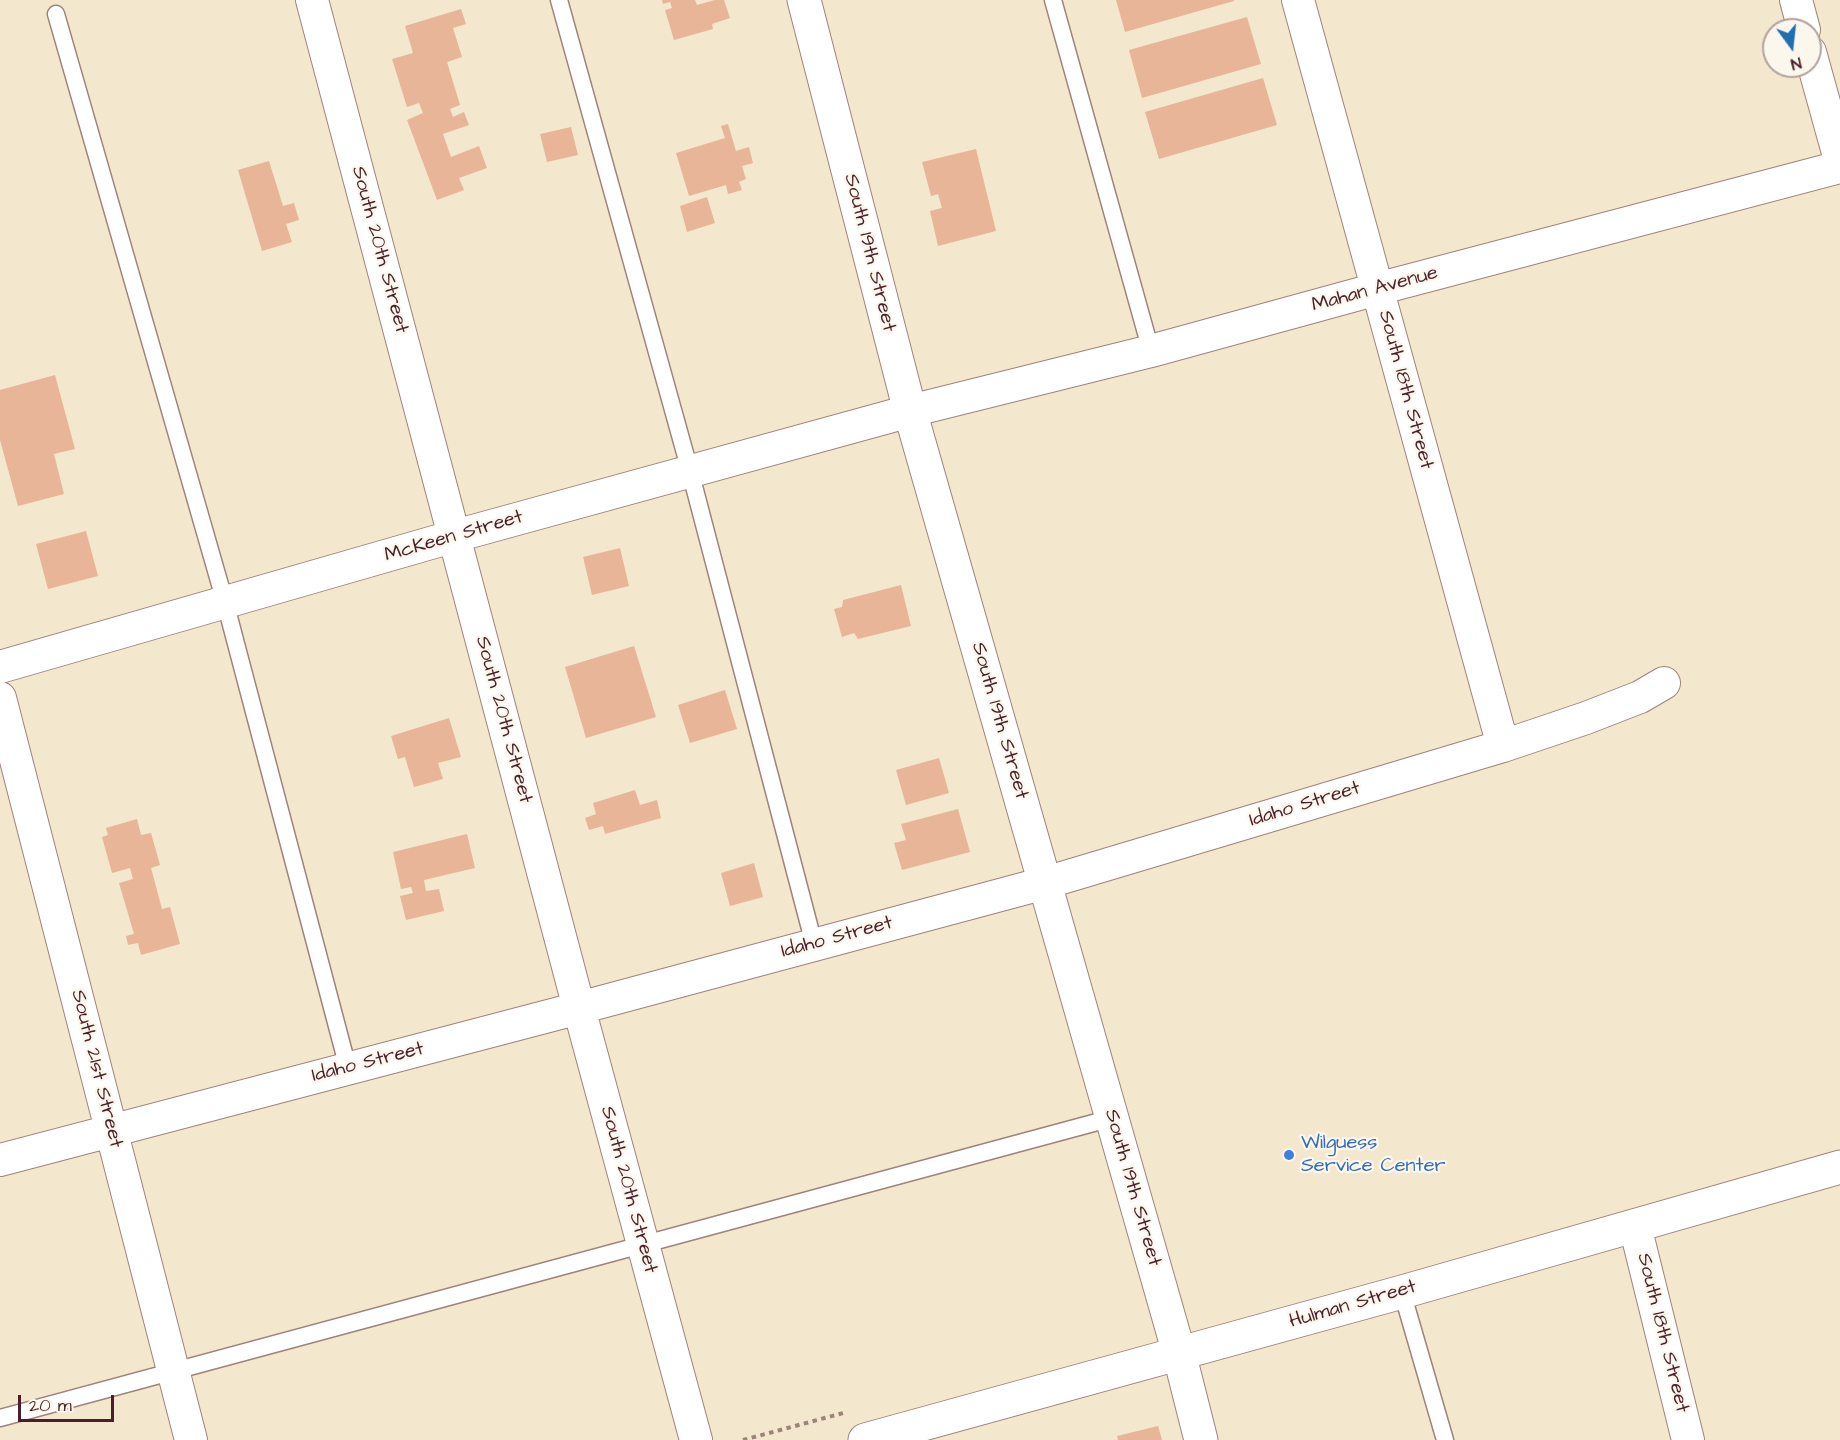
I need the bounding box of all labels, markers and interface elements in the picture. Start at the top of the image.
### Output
north arrow [1762,18,1822,78]
text: N [1788,52,1804,75]
street label: South 20th Street [345,164,413,336]
street label: South 19th Street [838,172,900,334]
street label: Mahan Avenue [1309,262,1441,318]
street label: South 18th Street [1372,308,1438,472]
street label: McKeen Street [382,506,526,568]
street label: South 20th Street [469,634,537,806]
street label: South 19th Street [965,640,1033,802]
street label: Idaho Street [1247,777,1363,833]
street label: Idaho Street [779,912,895,964]
street label: South 21st Street [65,987,127,1151]
street label: Idaho Street [310,1038,426,1088]
street label: South 20th Street [594,1104,662,1276]
street label: South 19th Street [1098,1107,1166,1269]
place label: Wilguess Service Center [1301,1132,1446,1179]
marker: Wilguess Service Center [1282,1148,1296,1162]
street label: South 18th Street [1631,1251,1693,1415]
street label: Hulman Street [1287,1275,1419,1335]
scale bar [21,1383,117,1421]
text: 20 m [29,1393,72,1418]

